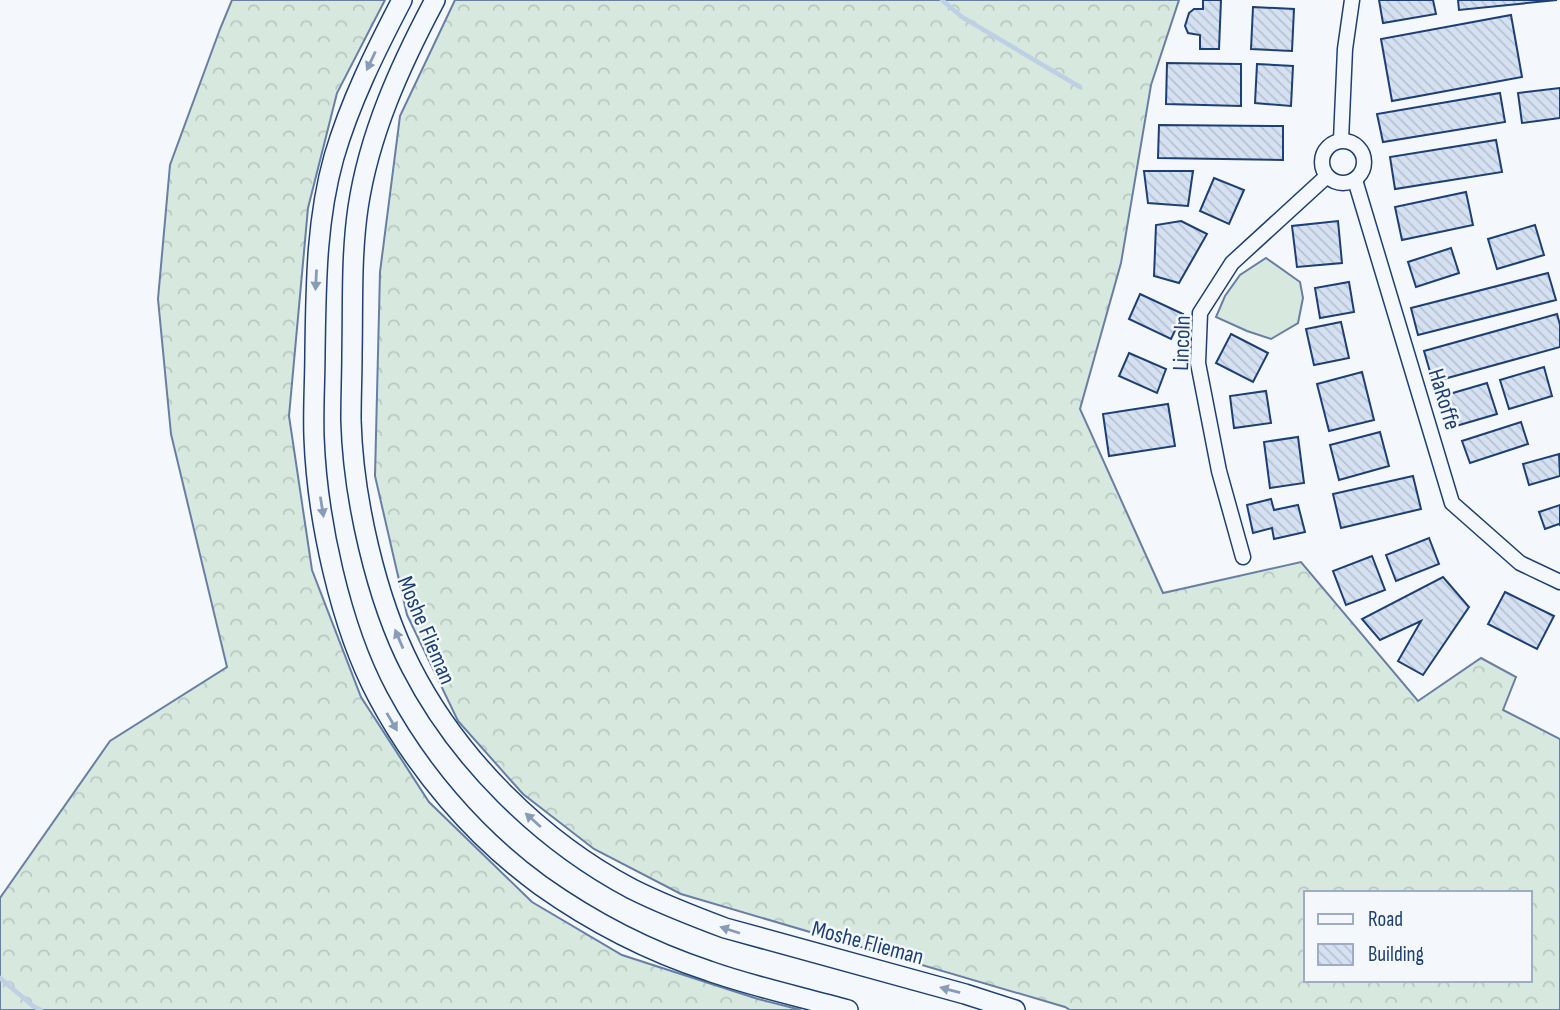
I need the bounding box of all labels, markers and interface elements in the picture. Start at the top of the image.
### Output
one-way arrow [366,51,377,71]
one-way arrow [311,269,322,291]
street label: Lincoln [1167,315,1197,371]
street label: HaRoffe [1422,365,1467,433]
one-way arrow [317,496,328,518]
street label: Moshe Flieman [391,572,461,689]
one-way arrow [393,629,405,649]
one-way arrow [386,712,398,731]
one-way arrow [525,812,542,828]
legend [1304,891,1532,982]
text: Road [1368,907,1403,932]
street label: Moshe Flieman [809,915,927,971]
one-way arrow [720,924,741,934]
text: Building [1368,942,1424,967]
one-way arrow [939,984,961,995]

